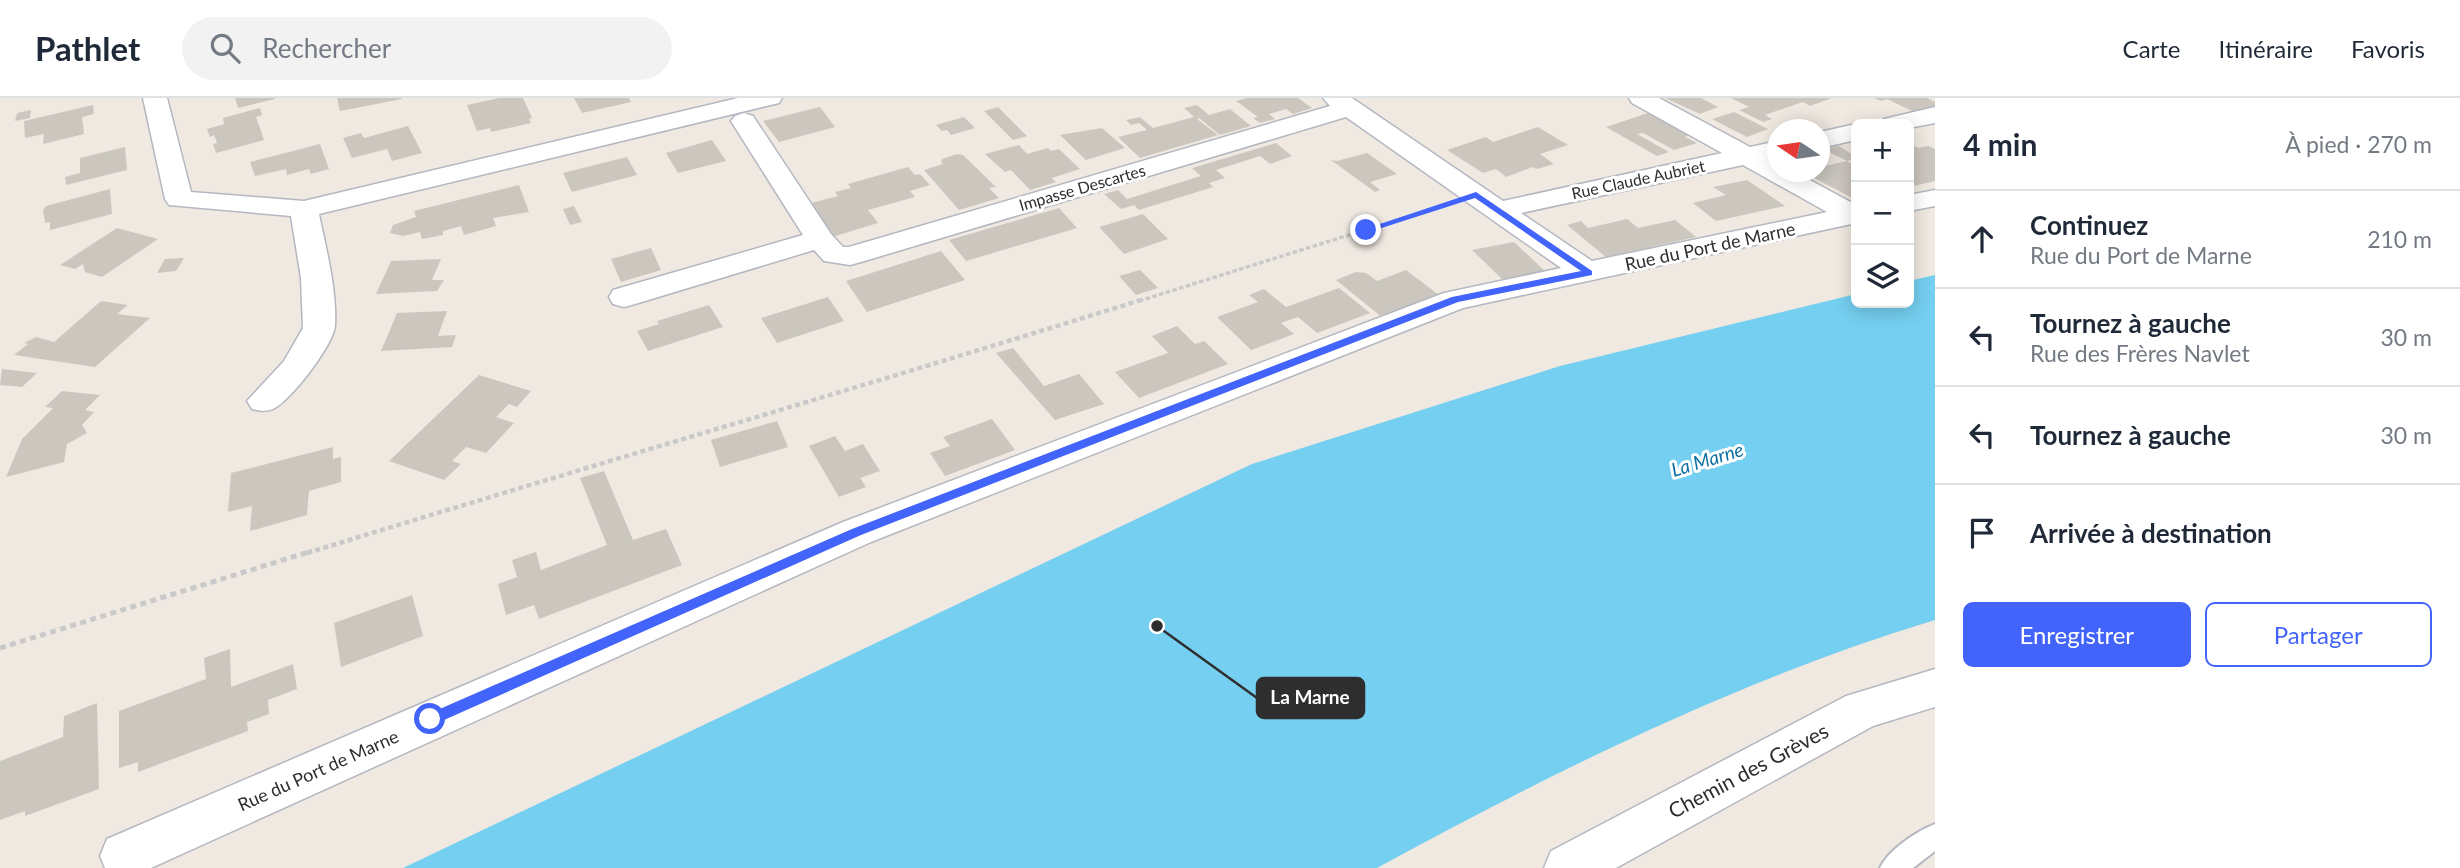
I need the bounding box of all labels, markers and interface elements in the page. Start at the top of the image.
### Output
search box [182,17,672,80]
text: Pathlet [35,28,140,68]
icon: search [206,29,244,67]
text: Rechercher [262,32,391,64]
text: Carte [2123,34,2181,63]
text: Itinéraire [2219,34,2313,63]
text: Favoris [2351,34,2425,63]
north arrow [1767,119,1830,182]
map controls [1851,119,1914,308]
button: + [1851,119,1914,182]
text: 4 min [1963,126,2037,162]
text: À pied · 270 m [2285,130,2432,158]
street label: Rue Claude Aubriet [1570,156,1707,202]
street label: Impasse Descartes [1017,160,1148,214]
button: − [1851,182,1914,245]
text: Continuez [2030,209,2148,241]
route end [1350,214,1381,245]
street label: Rue du Port de Marne [1623,217,1797,275]
icon: ahead [1963,220,2001,258]
text: 210 m [2367,225,2432,253]
text: Rue du Port de Marne [2030,241,2252,269]
button: layers [1851,245,1914,308]
text: Tournez à gauche [2030,307,2231,339]
icon: left [1963,318,2001,356]
text: 30 m [2381,323,2432,351]
text: Rue des Frères Navlet [2030,339,2250,367]
icon: left [1963,416,2001,454]
text: Tournez à gauche [2030,419,2231,451]
text: 30 m [2381,421,2432,449]
water label: La Marne [1668,437,1746,481]
icon: arrive [1963,514,2001,552]
text: Arrivée à destination [2030,517,2272,549]
button: Enregistrer [1963,602,2191,667]
button: Partager [2205,602,2432,667]
callout: La Marne [1257,678,1364,718]
text: La Marne [1270,685,1350,708]
route start [414,703,445,734]
street label: Chemin des Grèves [1664,717,1832,823]
street label: Rue du Port de Marne [234,725,402,815]

